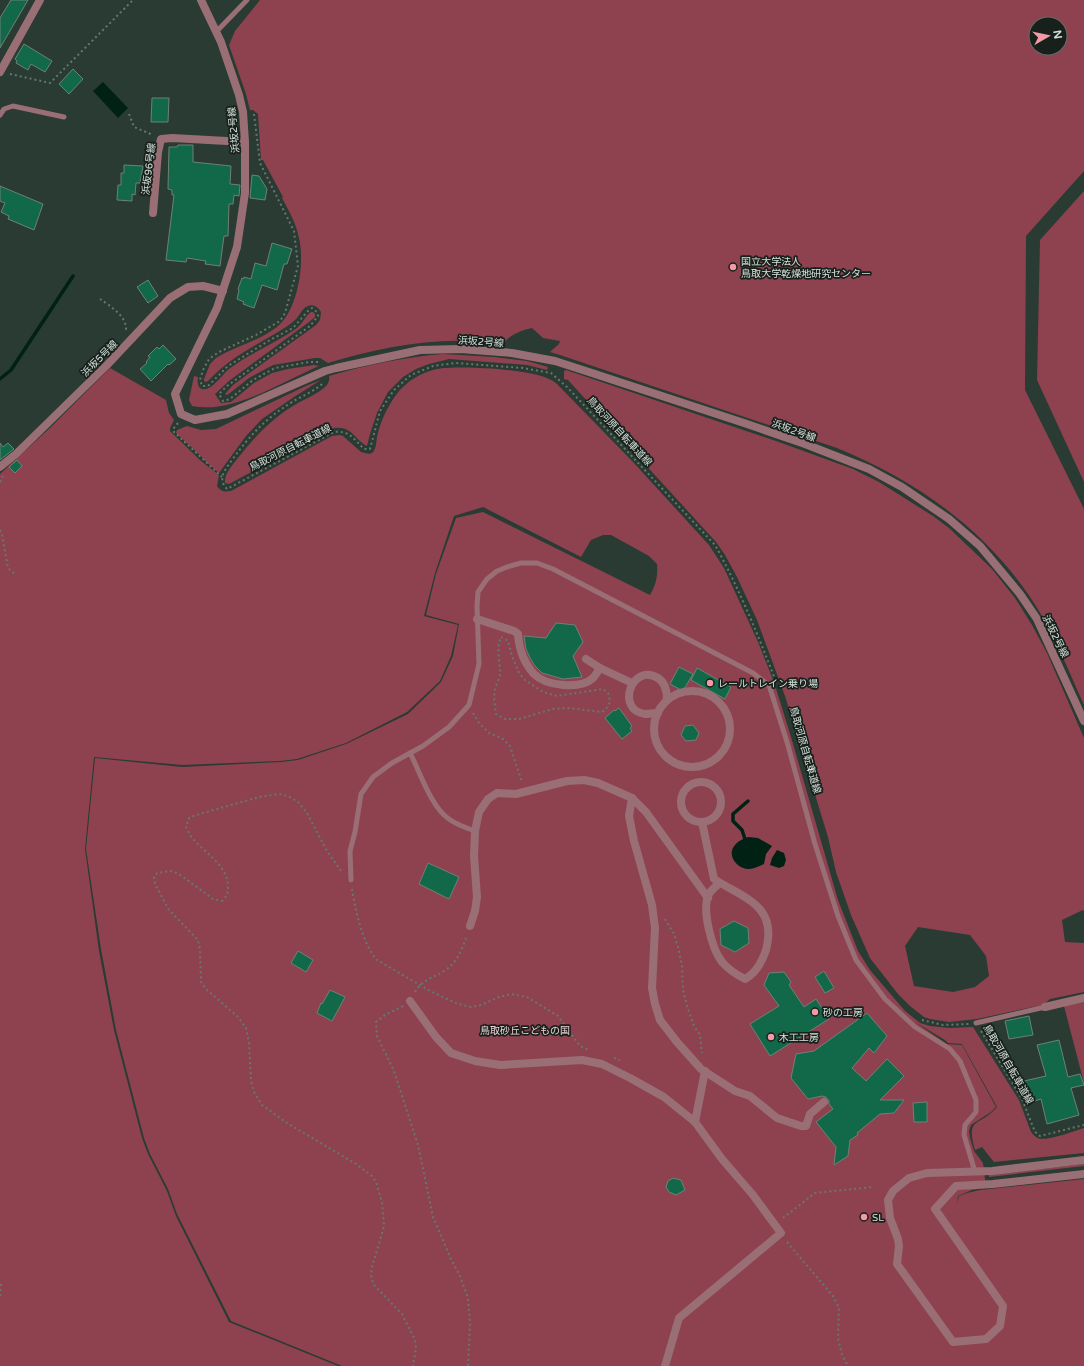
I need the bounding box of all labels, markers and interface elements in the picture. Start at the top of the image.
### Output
north arrow [1028,16,1068,56]
text: N [1050,29,1064,40]
street label: 浜坂2号線 [226,106,242,153]
street label: 浜坂96号線 [140,142,158,196]
place label: 国立大学法人 鳥取大学乾燥地研究センター [741,256,871,280]
marker: 国立大学法人 鳥取大学乾燥地研究センター [728,262,738,272]
street label: 浜坂2号線 [457,334,504,350]
street label: 浜坂5号線 [79,338,120,379]
street label: 鳥取河原自転車道線 [584,395,654,469]
street label: 浜坂2号線 [770,417,817,444]
street label: 鳥取河原自転車道線 [248,422,333,474]
street label: 浜坂2号線 [1040,613,1071,660]
marker: レールトレイン乗り場 [705,678,715,688]
place label: レールトレイン乗り場 [718,678,818,690]
street label: 鳥取河原自転車道線 [787,705,823,795]
marker: 砂の工房 [810,1007,820,1017]
place label: 砂の工房 [823,1007,863,1019]
street label: 鳥取河原自転車道線 [980,1023,1036,1106]
park label: 鳥取砂丘こどもの国 [480,1025,570,1037]
marker: 木工工房 [766,1032,776,1042]
place label: 木工工房 [779,1032,819,1044]
marker: SL [859,1212,869,1222]
place label: SL [872,1212,884,1224]

